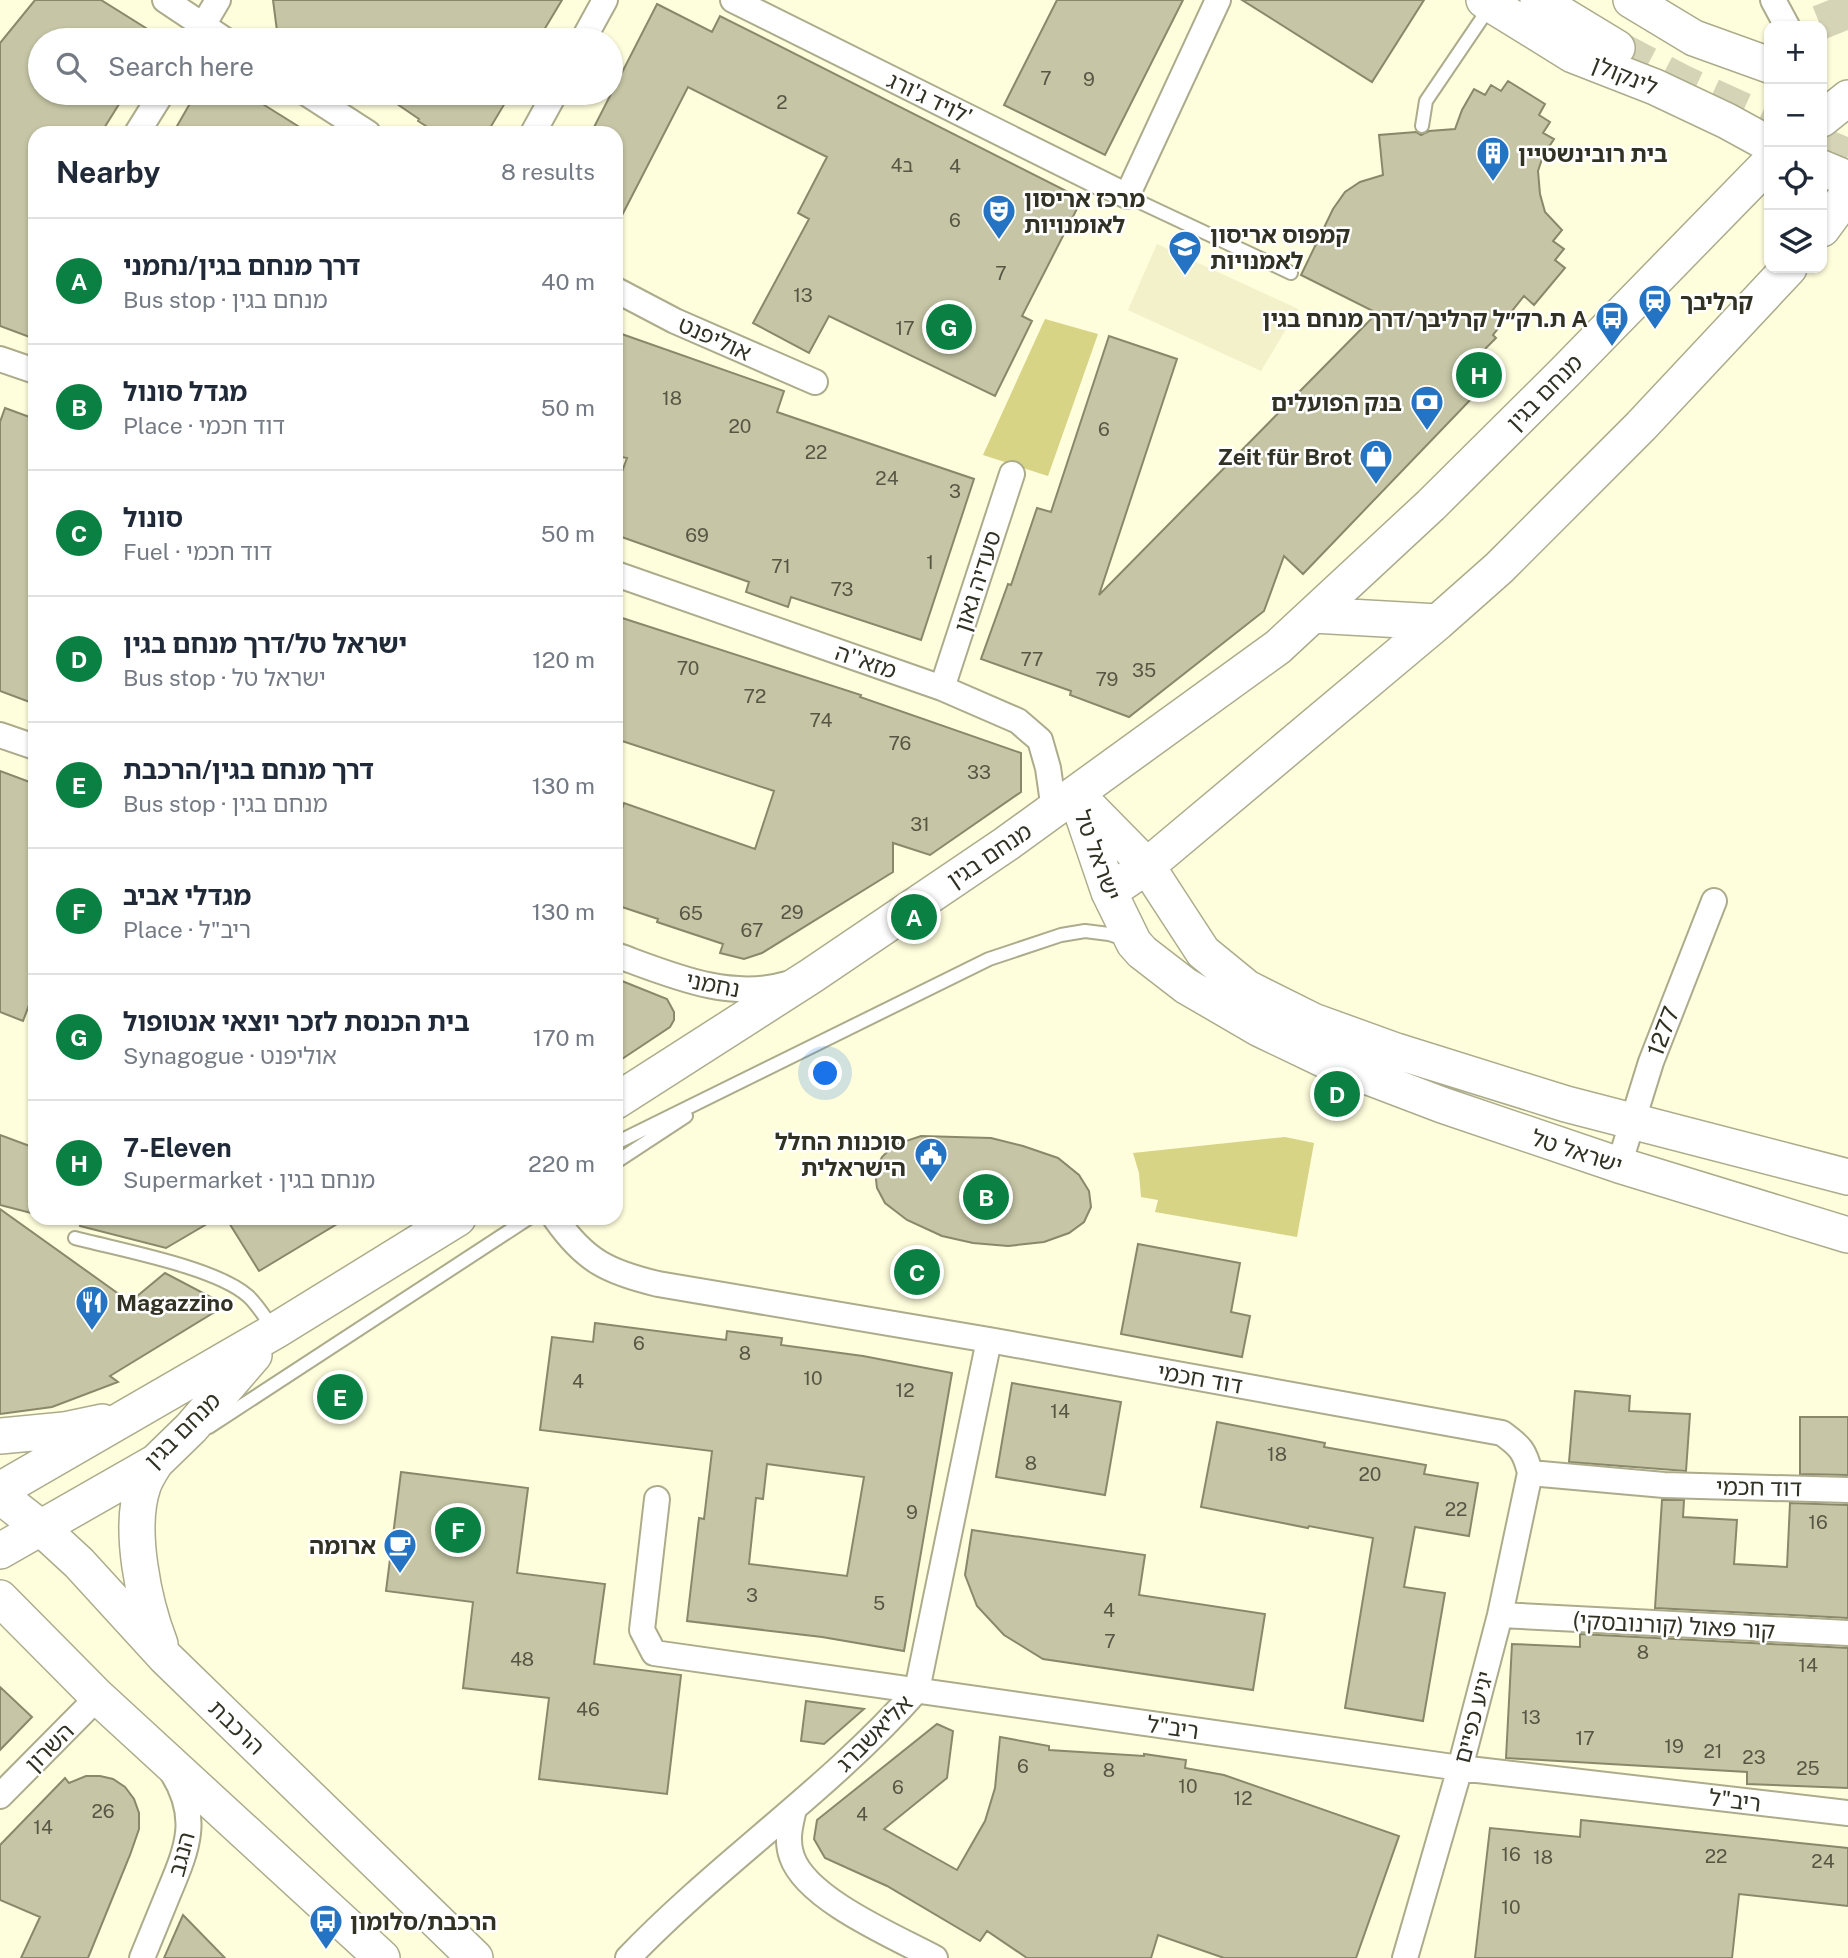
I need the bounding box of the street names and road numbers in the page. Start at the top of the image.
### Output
street label: לינקולן [1588,50,1662,100]
street label: לויד ג'ורג' [883,66,977,130]
street label: אוליפנט [675,310,755,366]
street label: מנחם בגין [1501,349,1587,435]
street label: סעדיה גאון [948,527,1006,635]
street label: מזא''ה [832,638,900,684]
street label: ישראל טל [1069,806,1127,904]
street label: מנחם בגין [942,817,1036,893]
street label: נחמני [684,966,742,1002]
street label: 1277 [1641,1002,1685,1060]
street label: ישראל טל [1528,1124,1626,1178]
street label: דוד חכמי [1155,1357,1245,1399]
street label: מנחם בגין [139,1387,225,1473]
street label: דוד חכמי [1716,1473,1802,1501]
street label: קור פאול (קורנובסקי) [1572,1606,1776,1644]
street label: יגיע כפיים [1448,1668,1498,1766]
street label: אליאשברג [830,1689,918,1777]
street label: הרכבת [204,1694,270,1760]
street label: ריב"ל [1145,1710,1201,1744]
street label: השרון [19,1717,79,1777]
street label: ריב"ל [1707,1783,1763,1817]
street label: הנגב [162,1829,200,1879]

